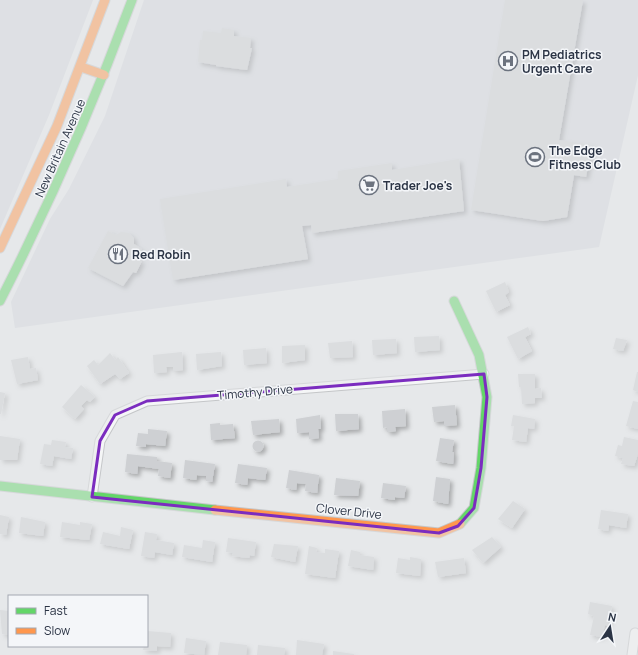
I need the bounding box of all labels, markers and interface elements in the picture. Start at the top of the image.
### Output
place label: PM Pediatrics Urgent Care [522,46,602,77]
hospital icon: PM Pediatrics Urgent Care [497,50,519,72]
street label: New Britain Avenue [31,96,89,200]
place label: The Edge Fitness Club [549,142,621,173]
sports icon: The Edge Fitness Club [524,146,546,168]
supermarket icon: Trader Joe's [358,174,380,196]
place label: Trader Joe's [383,177,453,194]
restaurant icon: Red Robin [107,243,129,265]
place label: Red Robin [132,246,191,263]
street label: Timothy Drive [216,380,294,404]
street label: Clover Drive [315,499,383,523]
legend [8,595,148,647]
text: Fast [44,602,68,619]
north arrow [590,607,630,647]
text: N [607,609,618,625]
text: Slow [44,622,70,639]

